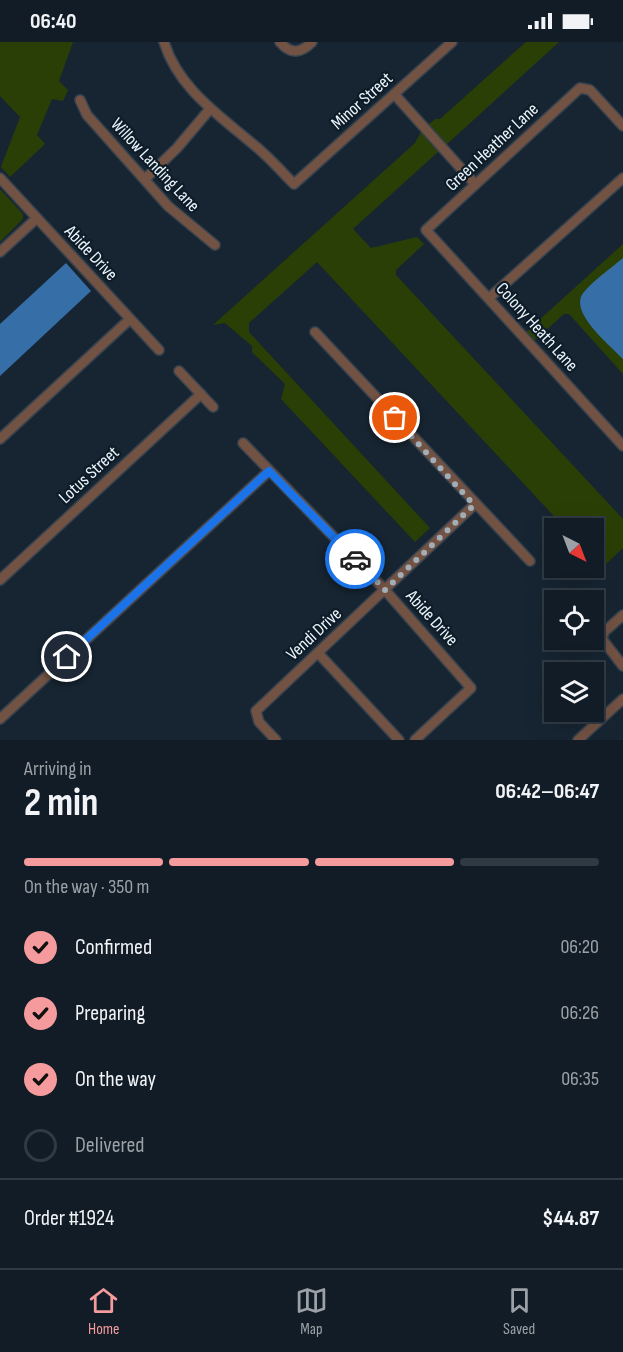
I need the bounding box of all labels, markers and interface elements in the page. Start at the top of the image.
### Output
text: 06:40 [30,8,76,35]
street label: Minor Street [327,68,397,134]
street label: Green Heather Lane [441,99,543,195]
street label: Willow Landing Lane [106,114,204,216]
street label: Abide Drive [60,220,122,285]
street label: Colony Heath Lane [492,278,582,376]
pin [369,392,420,443]
icon: bag [378,401,411,434]
street label: Lotus Street [55,442,124,508]
north arrow [544,518,604,578]
map controls [544,518,604,722]
courier [325,529,385,589]
icon: car [339,543,372,576]
street label: Abide Drive [401,585,462,650]
button: locate [544,590,604,650]
street label: Vendi Drive [282,603,346,665]
pin [41,631,92,682]
icon: home [50,640,83,673]
button: layers [544,662,604,722]
text: Arriving in [24,757,92,781]
text: 06:42–06:47 [495,778,599,805]
text: 2 min [24,780,98,827]
text: On the way · 350 m [24,875,149,899]
icon: check [24,931,57,964]
text: Confirmed [75,934,152,961]
text: 06:20 [560,935,599,959]
icon: check [24,997,57,1030]
text: Preparing [75,1000,145,1027]
text: 06:26 [561,1001,599,1025]
icon: check [24,1063,57,1096]
text: On the way [75,1066,156,1093]
text: 06:35 [561,1067,599,1091]
text: Delivered [75,1132,144,1159]
text: Order #1924 [24,1205,114,1232]
text: $44.87 [542,1205,599,1232]
tab: Home [87,1284,120,1339]
tab: Map [295,1284,328,1339]
tab: Saved [503,1284,536,1339]

